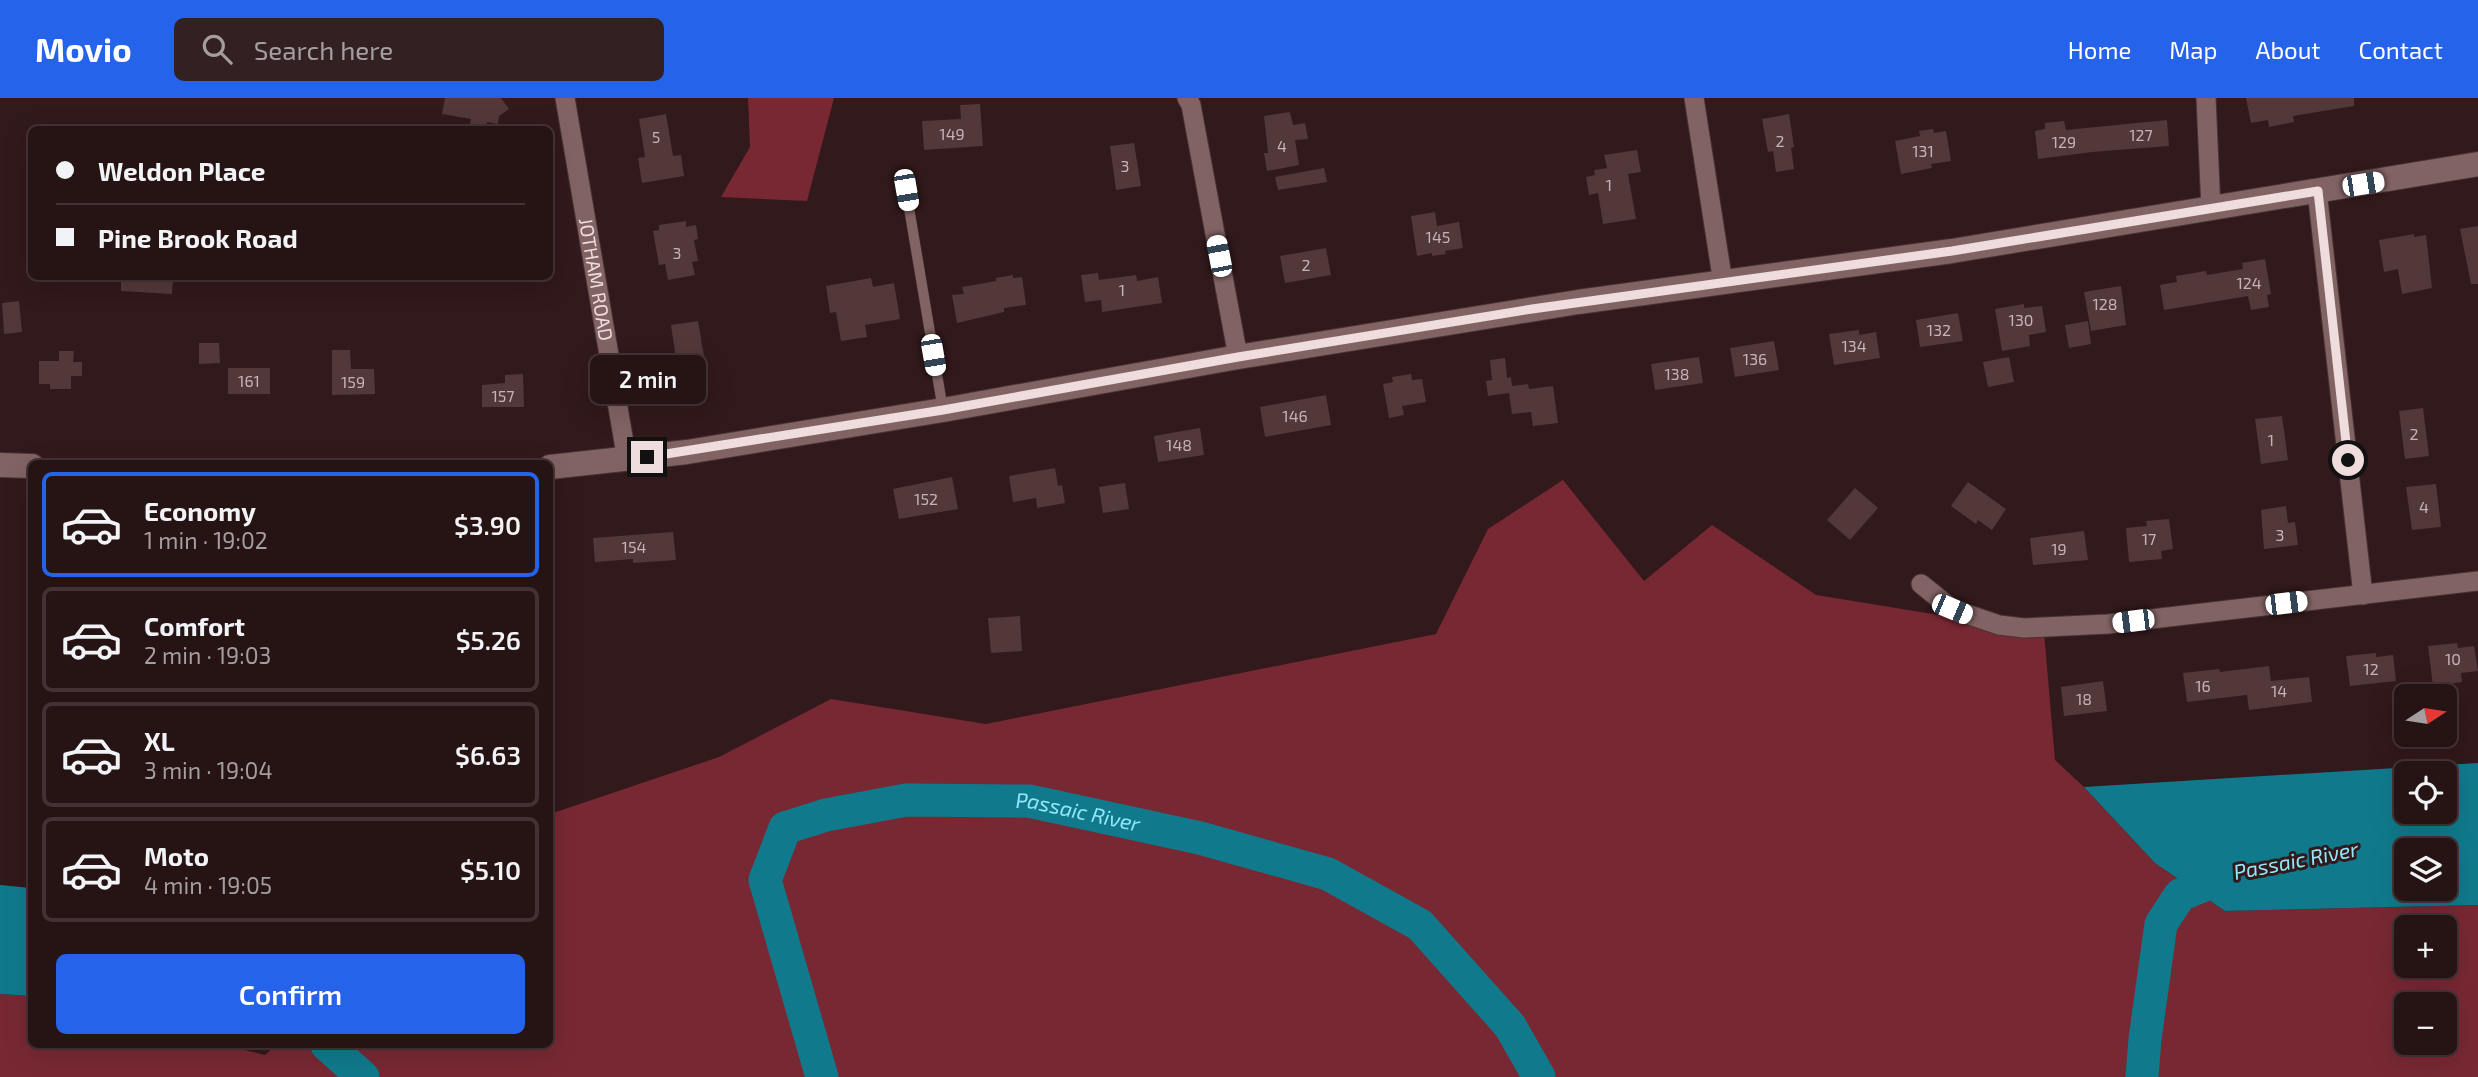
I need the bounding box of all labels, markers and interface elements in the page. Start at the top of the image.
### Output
search box [174,18,664,81]
text: Movio [35,29,132,69]
icon: search [198,30,236,68]
text: Search here [254,34,393,65]
text: Home [2068,35,2131,64]
text: Map [2169,35,2217,64]
text: About [2255,35,2321,64]
text: Contact [2359,35,2443,64]
house number: 149 [939,124,965,143]
house number: 127 [2129,125,2153,144]
house number: 5 [652,127,660,146]
house number: 2 [1776,131,1785,150]
house number: 129 [2052,132,2076,151]
house number: 4 [1277,136,1287,155]
house number: 131 [1912,141,1934,160]
text: Weldon Place [98,155,265,186]
house number: 3 [1121,156,1129,175]
car [893,167,920,213]
car [2341,170,2386,198]
house number: 1 [1606,175,1612,194]
street label: JOTHAM ROAD [575,216,618,342]
text: Pine Brook Road [98,222,298,253]
house number: 145 [1426,227,1450,246]
car [1205,233,1234,279]
house number: 3 [673,243,681,262]
house number: 2 [1302,255,1311,274]
house number: 124 [2236,273,2262,292]
house number: 1 [1119,280,1125,299]
house number: 128 [2092,294,2118,313]
house number: 130 [2009,310,2033,329]
house number: 132 [1927,320,1951,339]
car [920,332,947,378]
house number: 134 [1841,336,1867,355]
house number: 136 [1743,349,1767,368]
callout: 2 min [589,356,705,404]
house number: 138 [1665,364,1689,383]
text: 2 min [619,365,677,393]
house number: 161 [238,371,260,390]
house number: 159 [341,372,365,391]
house number: 157 [491,386,515,405]
house number: 146 [1282,406,1308,425]
house number: 2 [2410,424,2419,443]
house number: 1 [2268,430,2274,449]
house number: 148 [1166,435,1192,454]
route end [631,441,663,473]
route start [2332,444,2364,476]
house number: 152 [914,489,938,508]
icon: car [60,493,123,556]
text: Economy [144,495,256,526]
house number: 4 [2419,497,2429,516]
text: $3.90 [454,509,521,540]
house number: 3 [2276,525,2284,544]
text: 1 min · 19:02 [144,526,268,554]
house number: 17 [2142,529,2156,548]
house number: 154 [622,537,647,556]
house number: 19 [2051,539,2067,558]
car [2264,590,2309,616]
car [1929,591,1976,627]
icon: car [60,608,123,671]
car [2111,608,2156,634]
text: Comfort [144,610,245,641]
text: $5.26 [456,624,521,655]
text: 2 min · 19:03 [144,641,271,669]
house number: 10 [2445,649,2461,668]
house number: 12 [2363,659,2379,678]
house number: 16 [2195,676,2211,695]
house number: 14 [2271,681,2287,700]
north arrow [2394,684,2457,747]
map controls [2394,684,2457,1055]
house number: 18 [2076,689,2092,708]
icon: car [60,723,123,786]
text: XL [144,725,175,756]
text: $6.63 [455,739,521,770]
text: 3 min · 19:04 [144,756,273,784]
button: locate [2394,761,2457,824]
water label: Passaic River [1015,787,1143,836]
water label: Passaic River [2231,835,2361,884]
icon: car [60,838,123,901]
button: layers [2394,838,2457,901]
text: Moto [144,840,209,871]
text: $5.10 [460,854,521,885]
text: 4 min · 19:05 [144,871,272,899]
button: + [2394,915,2457,978]
button: Confirm [56,954,525,1034]
button: − [2394,992,2457,1055]

